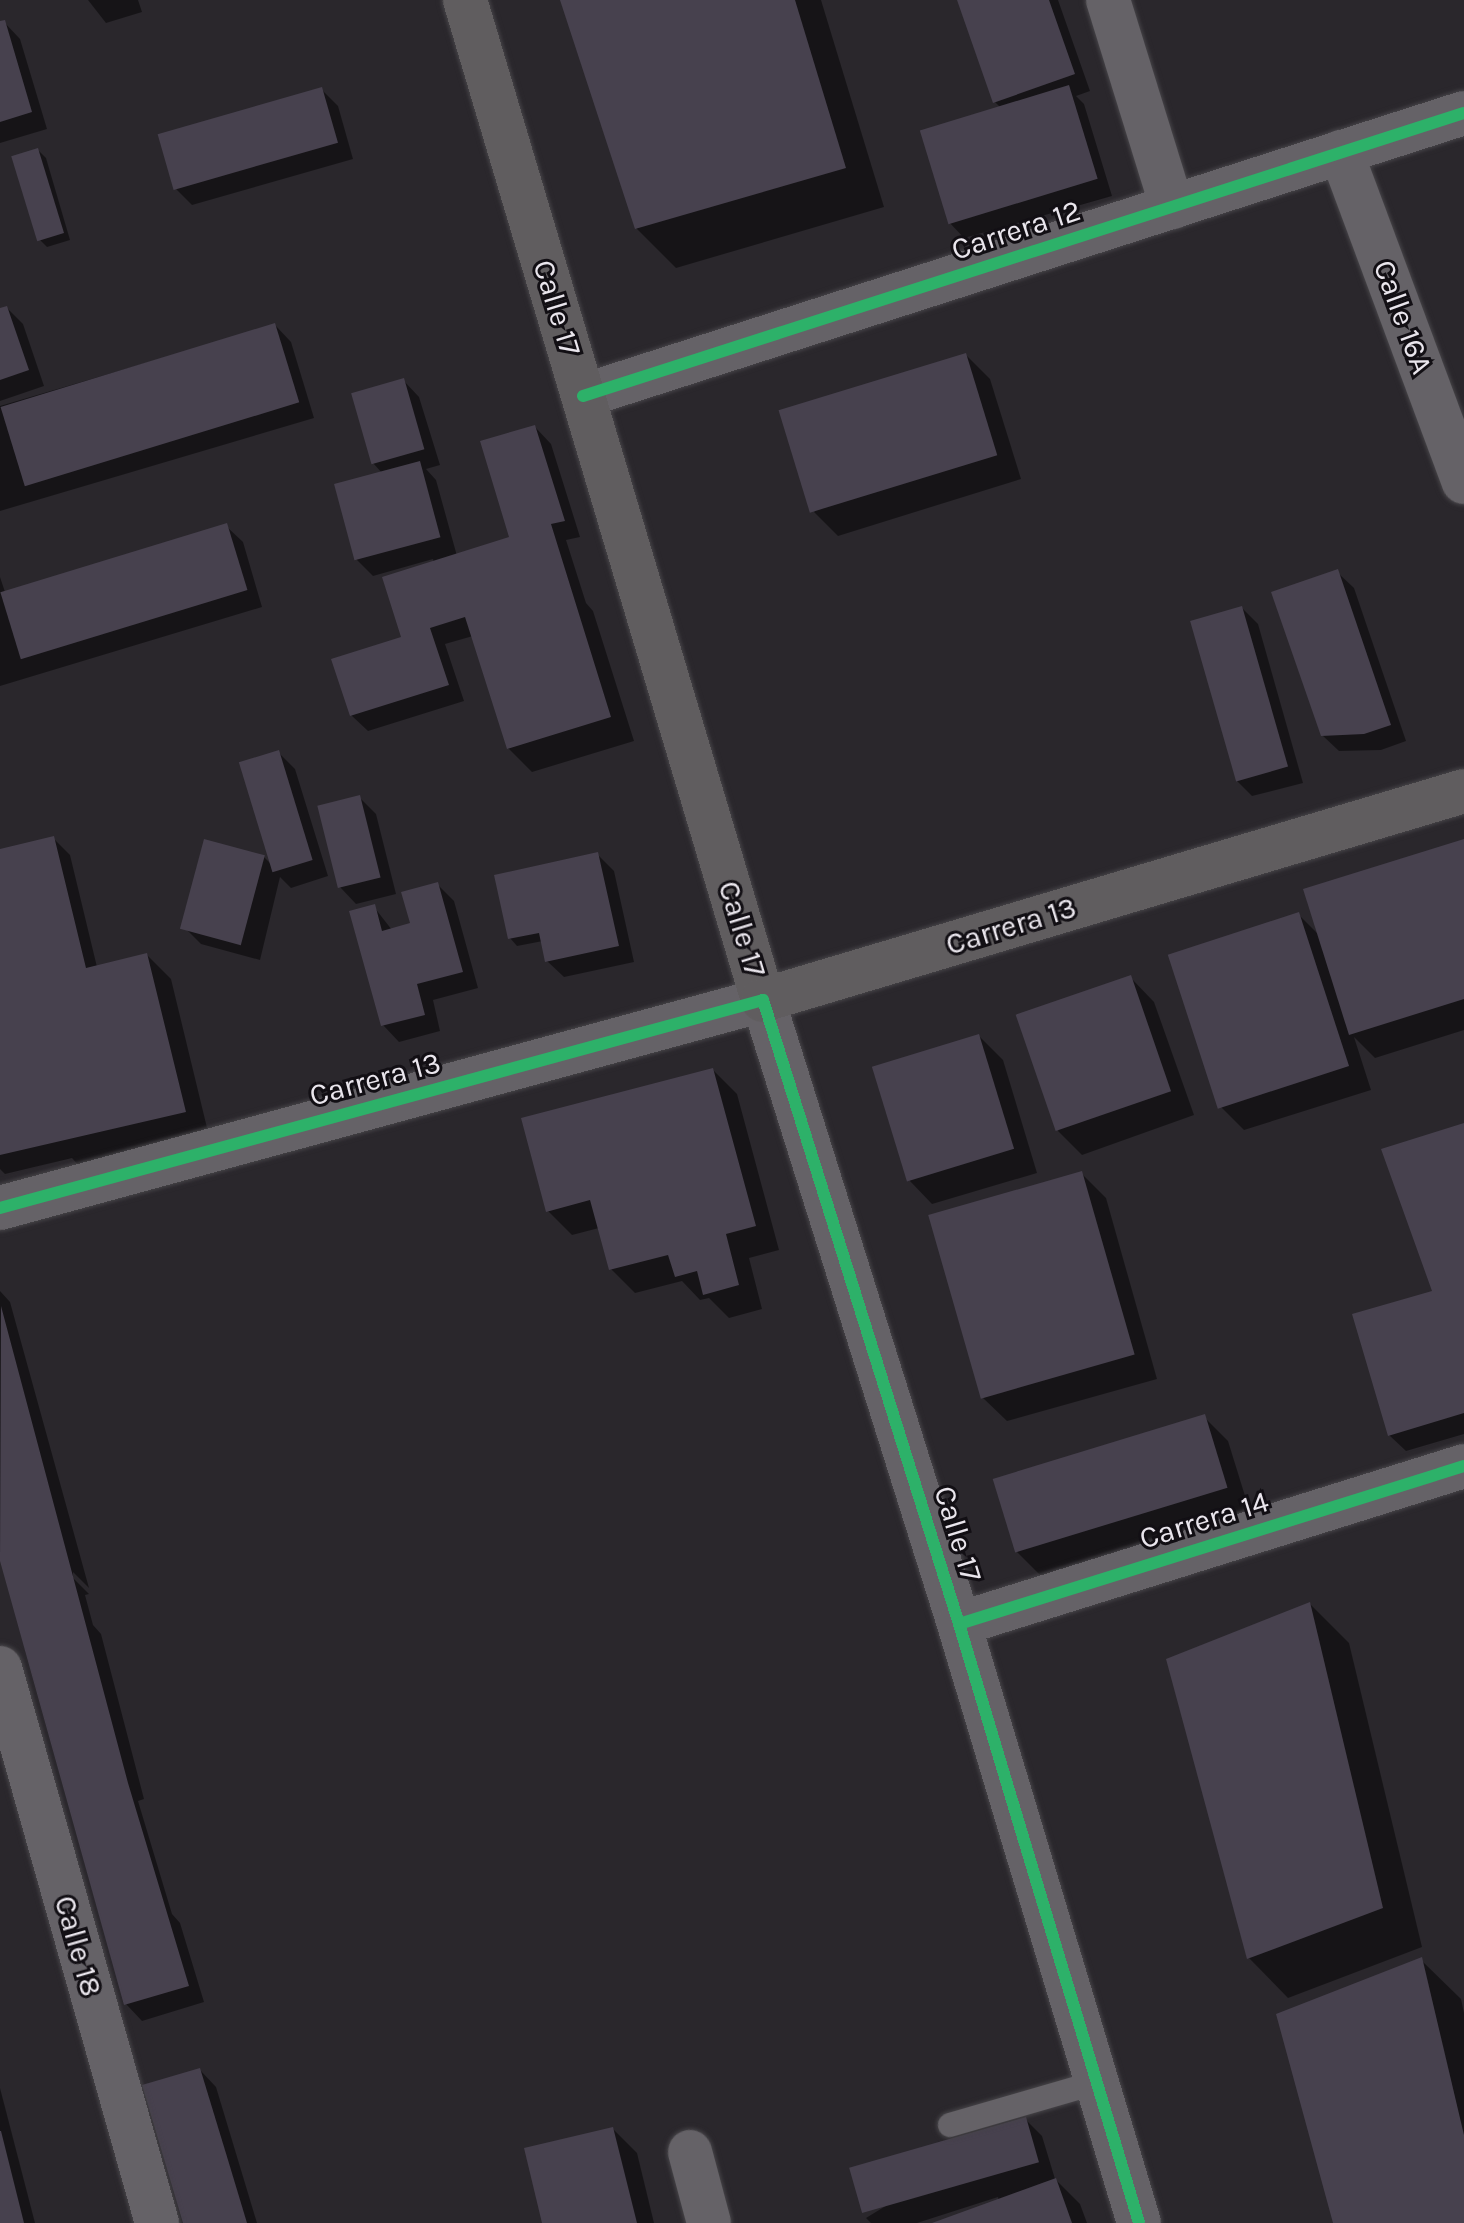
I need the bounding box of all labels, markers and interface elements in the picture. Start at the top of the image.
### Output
street label: Carrera 12 [947,192,1085,268]
street label: Calle 16A [1366,255,1440,379]
street label: Calle 17 [525,256,589,360]
street label: Calle 17 [710,877,774,981]
street label: Carrera 13 [942,889,1080,963]
street label: Carrera 13 [306,1044,444,1114]
street label: Calle 17 [926,1482,990,1586]
street label: Carrera 14 [1135,1483,1273,1557]
street label: Calle 18 [47,1892,109,2000]

